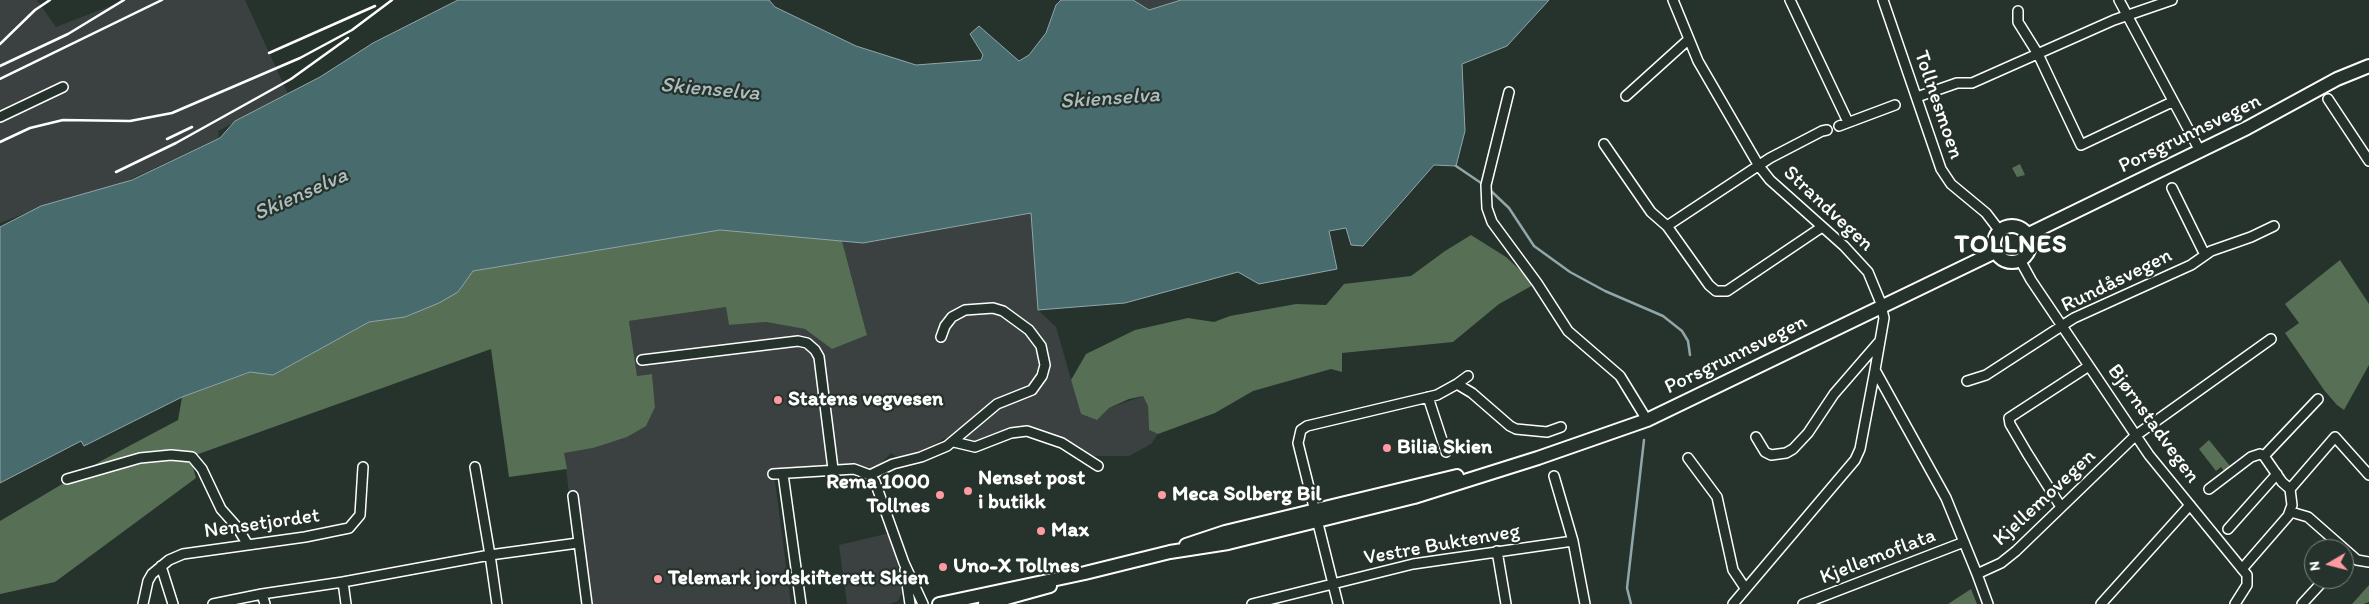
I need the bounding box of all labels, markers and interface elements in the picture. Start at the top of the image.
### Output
street label: Tollnesmoen [1908,47,1968,163]
water label: Skienselva [659,72,761,108]
water label: Skienselva [1059,82,1161,116]
street label: Porsgrunnsvegen [2115,89,2265,179]
street label: Strandvegen [1778,161,1878,257]
water label: Skienselva [250,163,352,227]
district label: TOLLNES [1954,229,2068,261]
street label: Rundåsvegen [2057,243,2177,319]
street label: Porsgrunnsvegen [1661,310,1811,400]
street label: Bjørnstadvegen [2101,359,2205,489]
place label: Statens vegvesen [788,387,943,413]
marker: Statens vegvesen [772,394,784,406]
place label: Bilia Skien [1397,435,1492,461]
marker: Bilia Skien [1381,442,1393,454]
street label: Kjellemovegen [1988,444,2102,552]
place label: Nenset post i butikk [978,466,1085,516]
place label: Rema 1000 Tollnes [826,470,930,520]
place label: Meca Solberg Bil [1172,482,1322,508]
marker: Nenset post i butikk [962,485,974,497]
marker: Rema 1000 Tollnes [934,489,946,501]
marker: Meca Solberg Bil [1156,489,1168,501]
street label: Nensetjordet [203,503,321,545]
place label: Max [1051,518,1089,544]
street label: Vestre Buktenveg [1362,519,1522,571]
street label: Kjellemoflata [1817,523,1939,591]
marker: Max [1035,525,1047,537]
north arrow [2304,539,2354,589]
place label: Uno-X Tollnes [953,554,1080,580]
text: N [2306,560,2324,572]
marker: Uno-X Tollnes [937,561,949,573]
place label: Telemark jordskifterett Skien [668,566,929,592]
marker: Telemark jordskifterett Skien [652,573,664,585]

